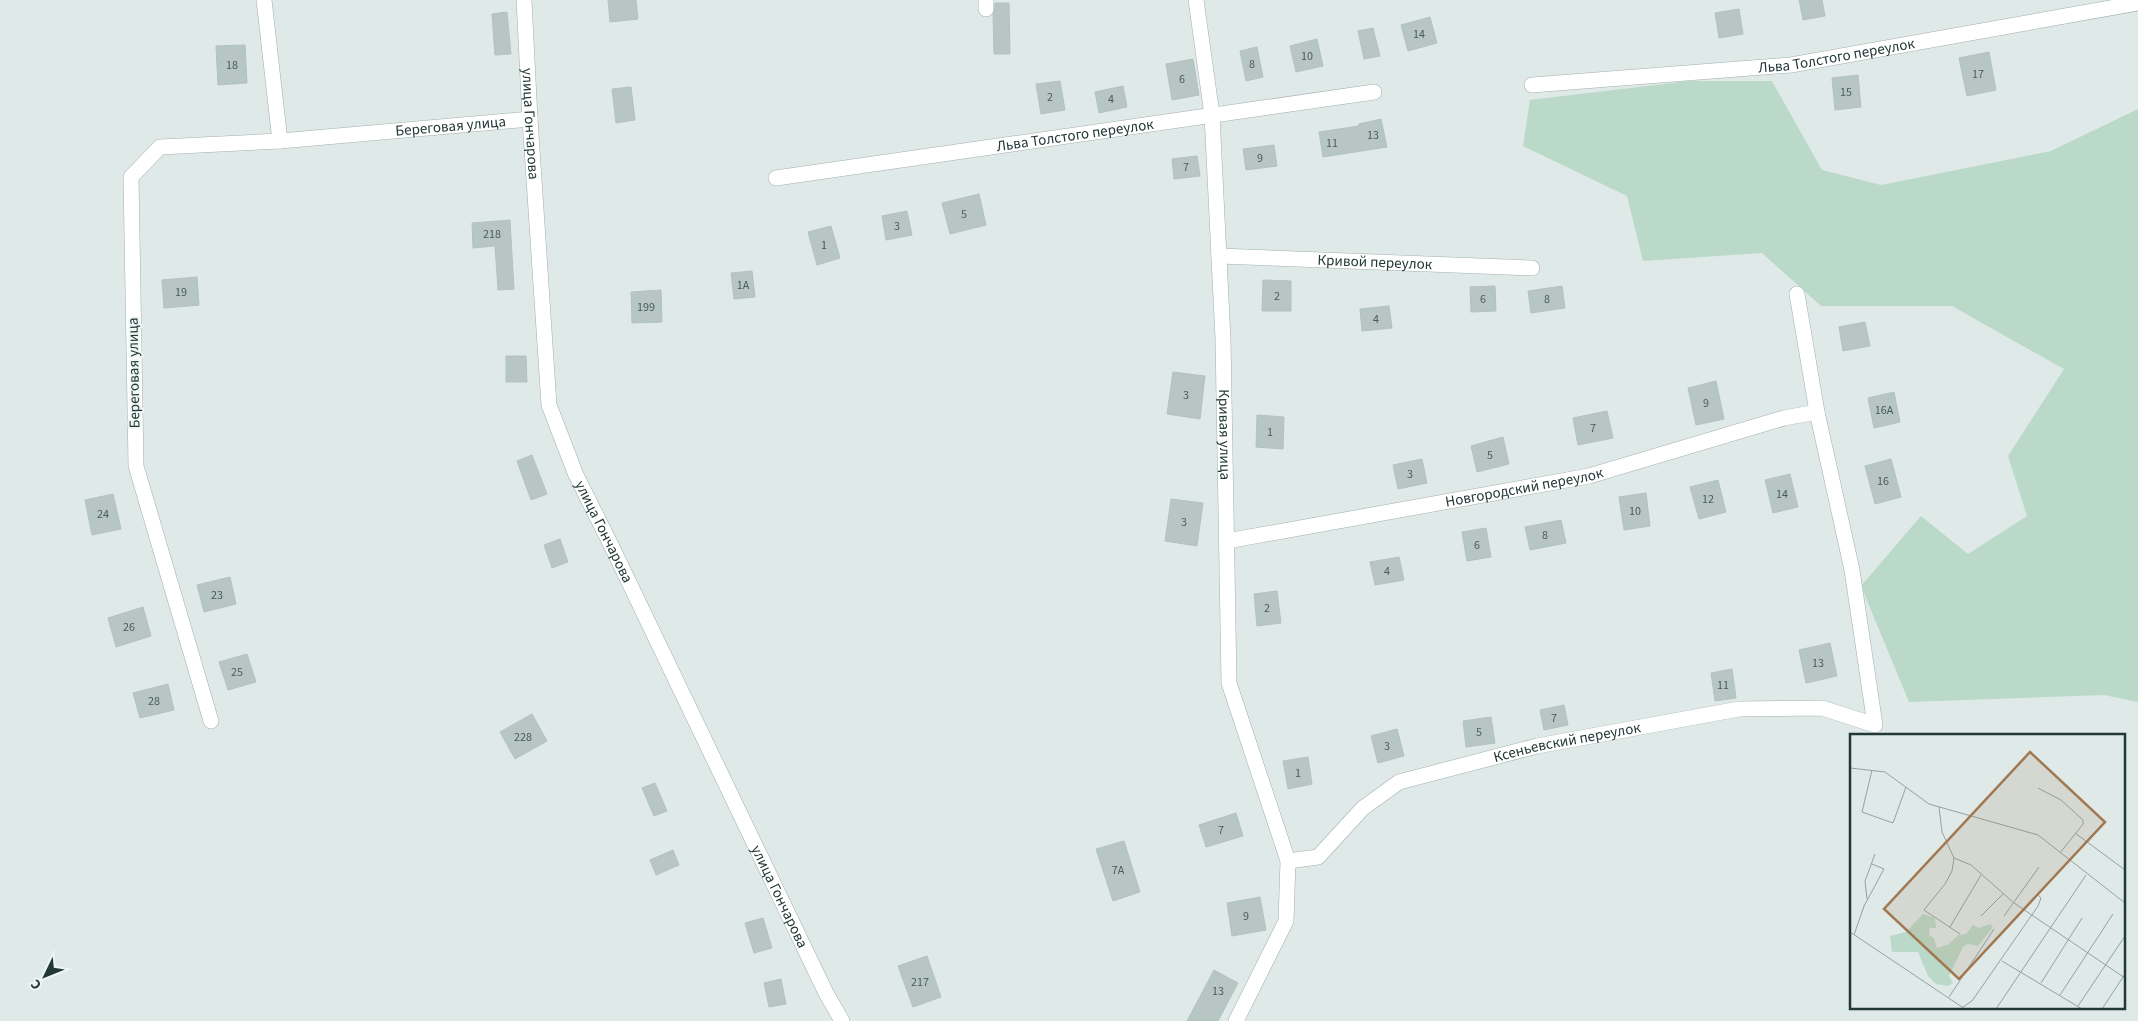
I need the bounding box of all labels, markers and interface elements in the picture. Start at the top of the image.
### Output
house number: 14 [1413,26,1425,43]
street label: Льва Толстого переулок [1757,32,1917,78]
house number: 10 [1301,48,1313,65]
house number: 8 [1249,56,1255,73]
house number: 18 [226,57,238,74]
house number: 17 [1972,66,1984,83]
street label: улица Гончарова [517,68,545,180]
house number: 6 [1179,71,1185,88]
house number: 15 [1840,84,1852,101]
house number: 2 [1047,89,1053,106]
house number: 4 [1108,91,1114,108]
street label: Береговая улица [394,111,507,141]
street label: Льва Толстого переулок [995,113,1155,157]
house number: 13 [1367,127,1379,144]
house number: 11 [1326,135,1338,152]
house number: 9 [1257,150,1263,167]
house number: 7 [1183,159,1189,176]
house number: 5 [961,206,967,223]
house number: 3 [894,218,900,235]
house number: 218 [483,226,501,243]
house number: 1 [821,237,827,254]
street label: Кривой переулок [1317,249,1433,275]
house number: 1А [737,277,750,294]
house number: 19 [175,284,187,301]
house number: 2 [1274,288,1280,305]
house number: 6 [1480,291,1486,308]
house number: 8 [1544,291,1550,308]
house number: 199 [637,299,655,316]
house number: 4 [1373,311,1379,328]
street label: Береговая улица [123,317,145,429]
house number: 3 [1183,387,1189,404]
street label: Кривая улица [1213,389,1236,480]
house number: 9 [1703,395,1709,412]
house number: 16А [1875,402,1894,419]
house number: 7 [1590,420,1596,437]
house number: 1 [1267,424,1273,441]
house number: 5 [1487,447,1493,464]
street label: Новгородский переулок [1444,462,1606,512]
house number: 3 [1407,466,1413,483]
house number: 16 [1877,473,1889,490]
street label: улица Гончарова [570,477,638,586]
house number: 14 [1776,486,1788,503]
house number: 12 [1702,491,1714,508]
house number: 10 [1629,503,1641,520]
house number: 24 [97,506,109,523]
house number: 3 [1181,514,1187,531]
house number: 8 [1542,527,1548,544]
house number: 6 [1474,537,1480,554]
house number: 4 [1384,563,1390,580]
house number: 23 [211,587,223,604]
house number: 2 [1264,600,1270,617]
house number: 26 [123,619,135,636]
house number: 13 [1812,655,1824,672]
house number: 25 [231,664,243,681]
house number: 11 [1717,677,1729,694]
house number: 28 [148,693,160,710]
house number: 7 [1551,710,1557,727]
street label: Ксеньевский переулок [1491,717,1643,767]
house number: 5 [1476,724,1482,741]
house number: 228 [514,729,532,746]
inset map [1850,734,2126,1008]
house number: 3 [1384,738,1390,755]
house number: 1 [1295,765,1301,782]
house number: 7 [1218,822,1224,839]
street label: улица Гончарова [746,842,813,951]
house number: 7А [1112,862,1125,879]
house number: 9 [1243,908,1249,925]
north arrow [20,951,70,1001]
text: С [26,974,46,994]
house number: 217 [911,974,929,991]
house number: 13 [1212,983,1224,1000]

